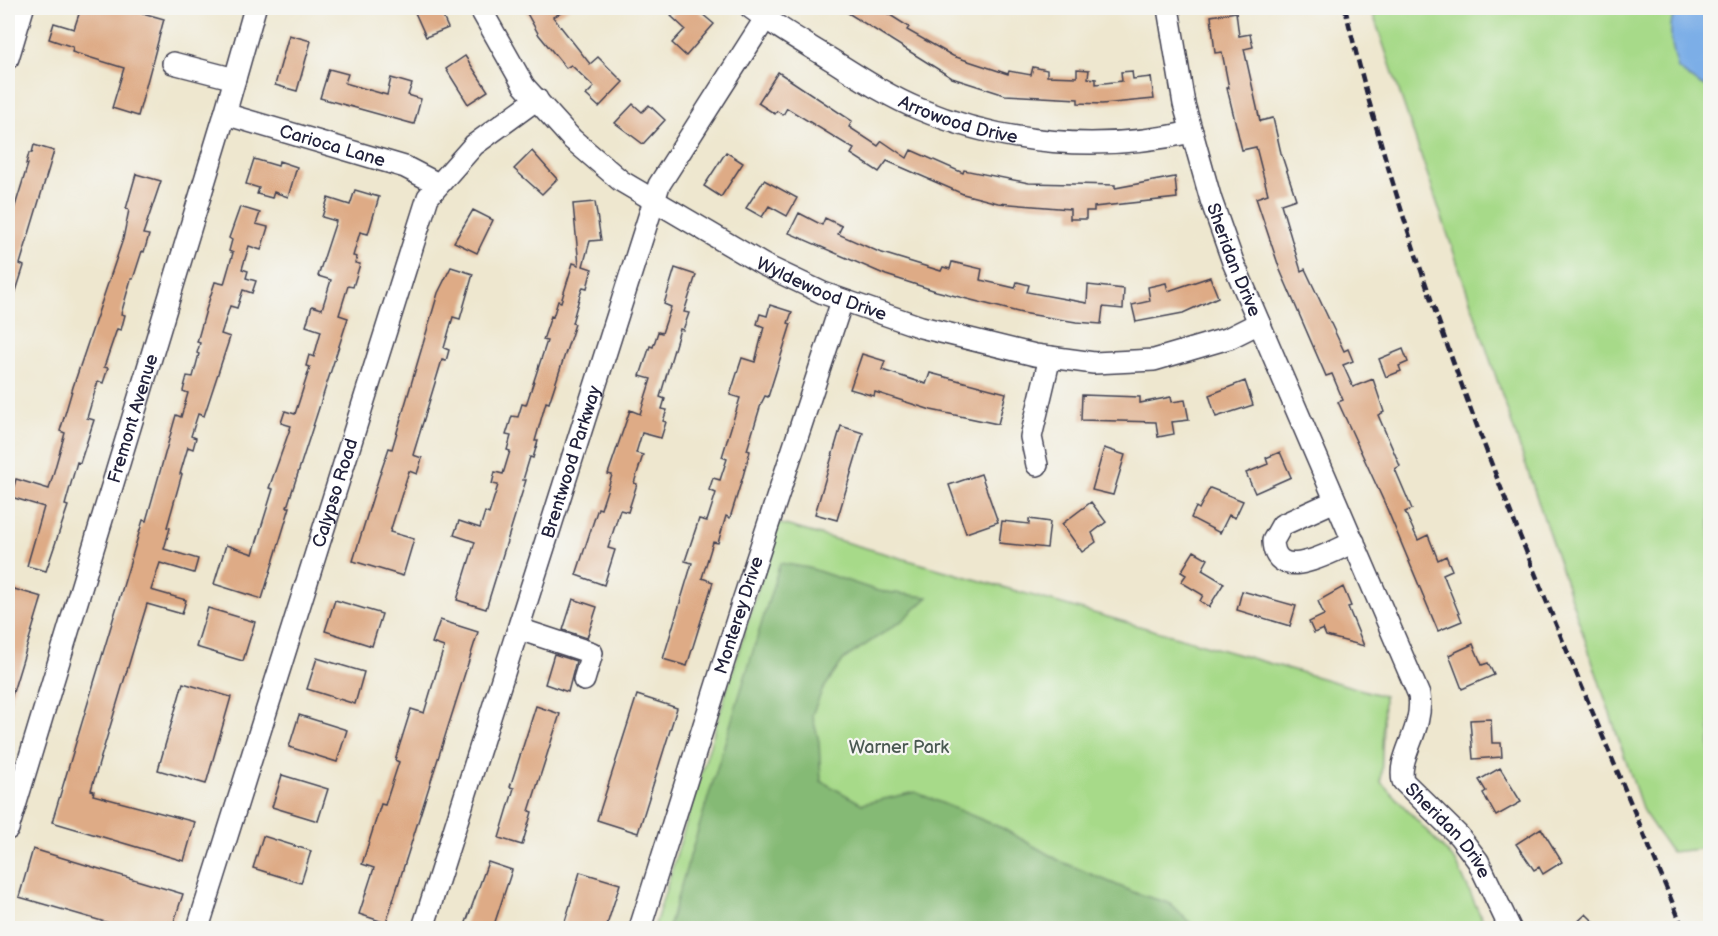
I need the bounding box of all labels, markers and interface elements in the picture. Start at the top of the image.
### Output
street label: Arrowood Drive [895,91,1019,148]
street label: Carioca Lane [277,121,388,172]
street label: Sheridan Drive [1202,200,1265,320]
street label: Wyldewood Drive [753,253,890,325]
street label: Fremont Avenue [104,351,163,486]
street label: Brentwood Parkway [537,382,606,541]
street label: Calypso Road [308,436,362,550]
street label: Monterey Drive [711,554,768,677]
park label: Warner Park [849,737,949,758]
street label: Sheridan Drive [1400,779,1495,882]

